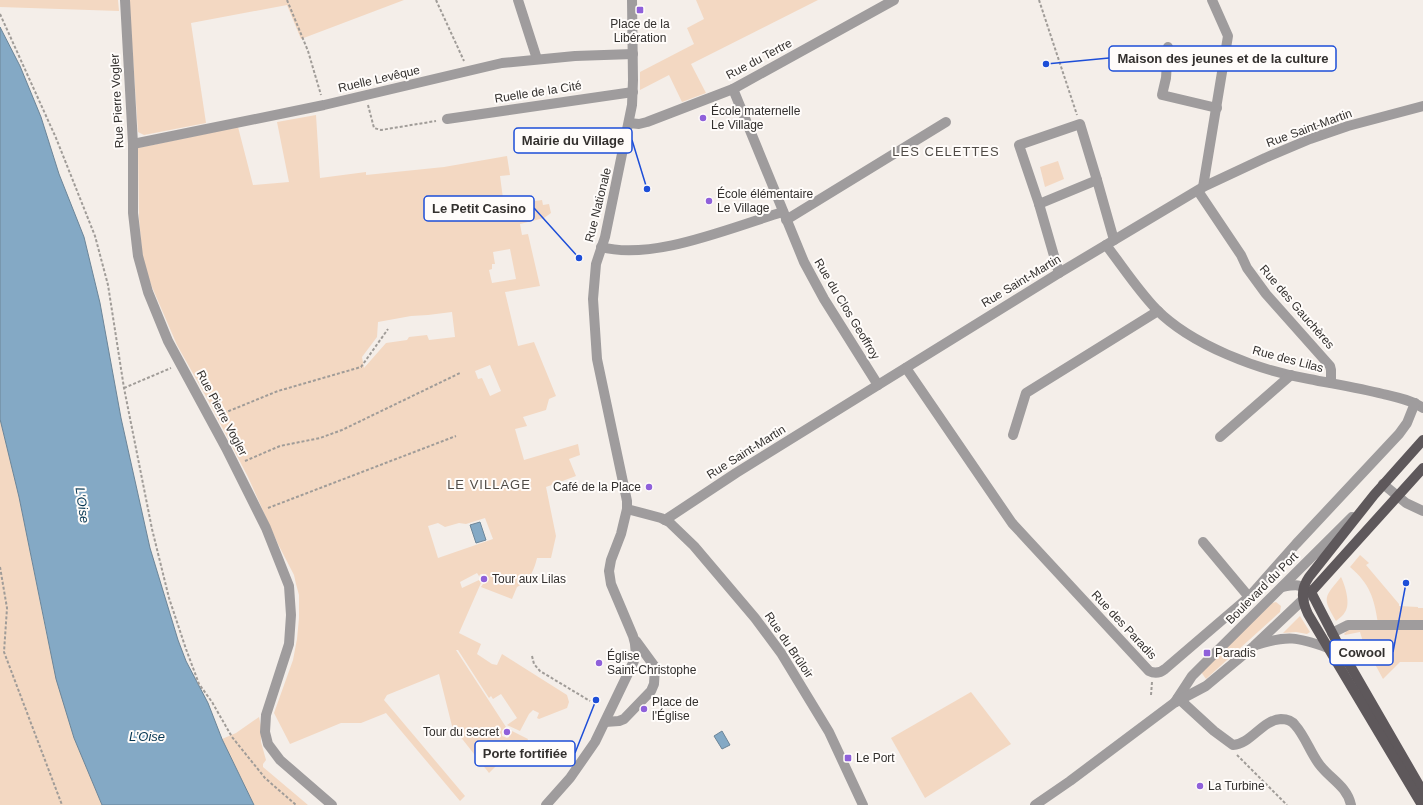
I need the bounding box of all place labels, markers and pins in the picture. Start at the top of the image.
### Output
marker: Place de la Libération [635,5,645,15]
place label: Place de la Libération [610,17,670,45]
callout: Maison des jeunes et de la culture [1109,46,1336,71]
place label: École maternelle Le Village [711,103,801,132]
marker: École maternelle Le Village [698,113,708,123]
callout: Mairie du Village [514,128,632,153]
place label: École élémentaire Le Village [717,186,813,215]
callout: Le Petit Casino [424,196,534,221]
marker: École élémentaire Le Village [704,196,714,206]
place label: Café de la Place [553,480,641,494]
marker: Café de la Place [644,482,654,492]
place label: Tour aux Lilas [492,572,566,586]
marker: Tour aux Lilas [479,574,489,584]
callout: Cowool [1330,640,1393,665]
place label: Paradis [1215,646,1256,660]
place label: Église Saint-Christophe [607,648,697,677]
marker: Paradis [1202,648,1212,658]
marker: Église Saint-Christophe [594,658,604,668]
place label: Place de l'Église [652,695,699,723]
marker: Place de l'Église [639,704,649,714]
place label: Tour du secret [423,725,500,739]
marker: Tour du secret [502,727,512,737]
callout: Porte fortifiée [475,741,575,766]
place label: Le Port [856,751,895,765]
marker: Le Port [843,753,853,763]
place label: La Turbine [1208,779,1265,793]
marker: La Turbine [1195,781,1205,791]

